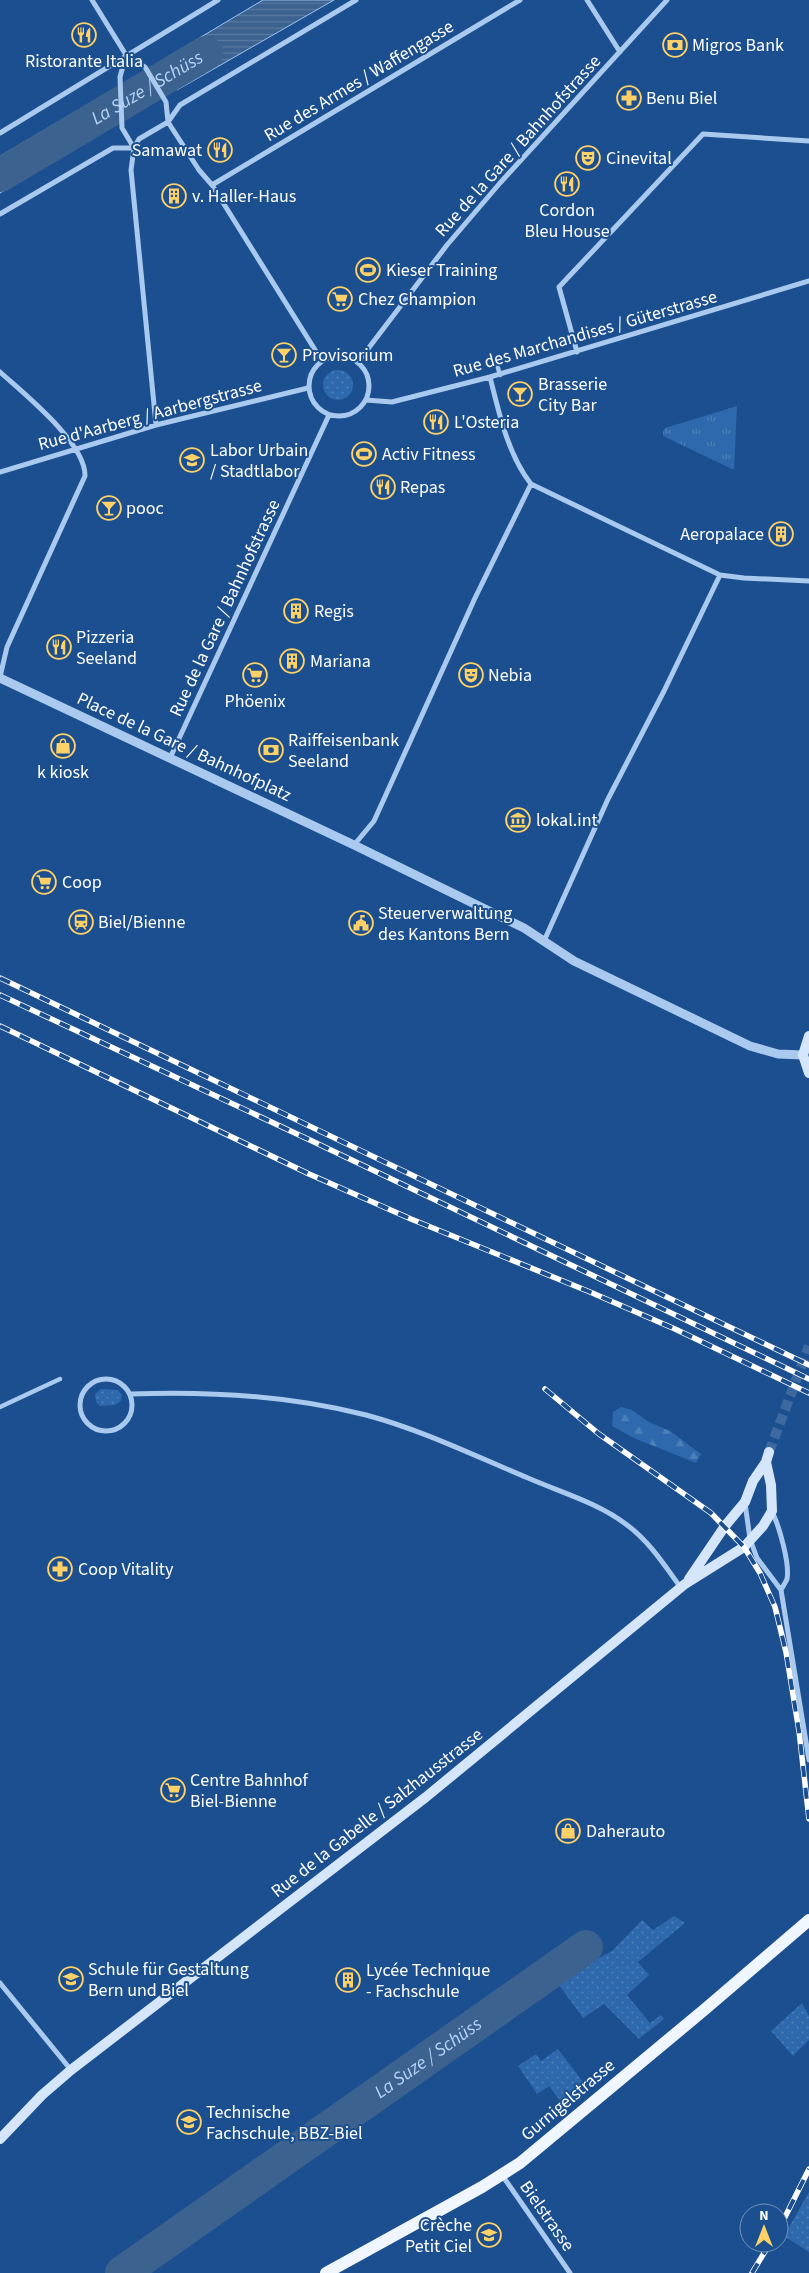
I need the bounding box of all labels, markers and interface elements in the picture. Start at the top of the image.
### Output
street label: Rue des Armes / Waffengasse [259,14,459,148]
restaurant icon: Ristorante Italia [71,22,97,48]
bank icon: Migros Bank [662,32,688,58]
place label: Migros Bank [692,33,784,58]
water label: La Suze / Schüss [86,44,209,132]
place label: Ristorante Italia [25,49,143,74]
street label: Rue de la Gare / Bahnhofstrasse [429,49,607,242]
pharmacy icon: Benu Biel [616,85,642,111]
place label: Benu Biel [646,86,717,111]
restaurant icon: Samawat [207,137,233,163]
place label: Samawat [132,138,202,163]
theatre icon: Cinevital [575,145,601,171]
place label: Cinevital [606,146,672,171]
restaurant icon: Cordon Bleu House [554,171,580,197]
building icon: v. Haller-Haus [161,183,187,209]
place label: v. Haller-Haus [192,184,296,209]
place label: Cordon Bleu House [524,198,610,244]
sports icon: Kieser Training [355,257,381,283]
place label: Kieser Training [386,258,497,283]
street label: Rue des Marchandises / Güterstrasse [450,284,720,384]
supermarket icon: Chez Champion [327,286,353,312]
place label: Chez Champion [358,287,476,312]
bar icon: Provisorium [271,342,297,368]
place label: Provisorium [302,343,393,368]
place label: Brasserie City Bar [538,372,607,418]
street label: Rue d'Aarberg / Aarbergstrasse [35,373,265,457]
bar icon: Brasserie City Bar [507,381,533,407]
restaurant icon: L'Osteria [423,409,449,435]
place label: L'Osteria [454,410,519,435]
place label: Labor Urbain / Stadtlabor [210,438,308,484]
sports icon: Activ Fitness [351,441,377,467]
place label: Activ Fitness [382,442,476,467]
school or university icon: Labor Urbain / Stadtlabor [179,447,205,473]
restaurant icon: Repas [370,474,396,500]
place label: Repas [400,475,445,500]
bar icon: pooc [96,495,122,521]
street label: Rue de la Gare / Bahnhofstrasse [164,495,286,721]
place label: pooc [126,496,164,521]
building icon: Aeropalace [768,521,794,547]
place label: Aeropalace [680,522,764,547]
building icon: Regis [283,598,309,624]
place label: Regis [314,599,354,624]
place label: Pizzeria Seeland [76,625,137,671]
restaurant icon: Pizzeria Seeland [46,634,72,660]
building icon: Mariana [279,648,305,674]
place label: Mariana [310,649,371,674]
supermarket icon: Phöenix [242,662,268,688]
theatre icon: Nebia [458,662,484,688]
place label: Nebia [488,663,532,688]
street label: Place de la Gare / Bahnhofplatz [73,686,296,808]
place label: Phöenix [225,689,285,714]
place label: Raiffeisenbank Seeland [288,728,399,774]
shop icon: k kiosk [50,733,76,759]
bank icon: Raiffeisenbank Seeland [258,737,284,763]
place label: k kiosk [37,760,89,785]
museum icon: lokal.int [505,807,531,833]
place label: lokal.int [536,808,598,833]
supermarket icon: Coop [31,869,57,895]
place label: Coop [62,870,102,895]
place label: Steuerverwaltung des Kantons Bern [378,901,512,947]
station icon: Biel/Bienne [68,909,94,935]
place label: Biel/Bienne [98,910,185,935]
public building icon: Steuerverwaltung des Kantons Bern [348,910,374,936]
pharmacy icon: Coop Vitality [47,1556,73,1582]
place label: Coop Vitality [78,1557,174,1582]
street label: Rue de la Gabelle / Salzhausstrasse [266,1722,488,1904]
place label: Centre Bahnhof Biel-Bienne [190,1768,309,1814]
supermarket icon: Centre Bahnhof Biel-Bienne [160,1777,186,1803]
shop icon: Daherauto [555,1818,581,1844]
place label: Daherauto [586,1819,665,1844]
place label: Schule für Gestaltung Bern und Biel [88,1957,249,2003]
place label: Lycée Technique - Fachschule [366,1958,490,2004]
school or university icon: Schule für Gestaltung Bern und Biel [58,1966,84,1992]
building icon: Lycée Technique - Fachschule [335,1967,361,1993]
water label: La Suze / Schüss [369,2011,488,2105]
street label: Gurnigelstrasse [516,2053,620,2147]
place label: Technische Fachschule, BBZ-Biel [206,2100,363,2146]
school or university icon: Technische Fachschule, BBZ-Biel [176,2109,202,2135]
street label: Bielstrasse [514,2176,580,2256]
north arrow [739,2203,789,2253]
text: N [759,2206,769,2226]
place label: Crèche Petit Ciel [405,2213,472,2259]
school or university icon: Crèche Petit Ciel [476,2222,502,2248]

